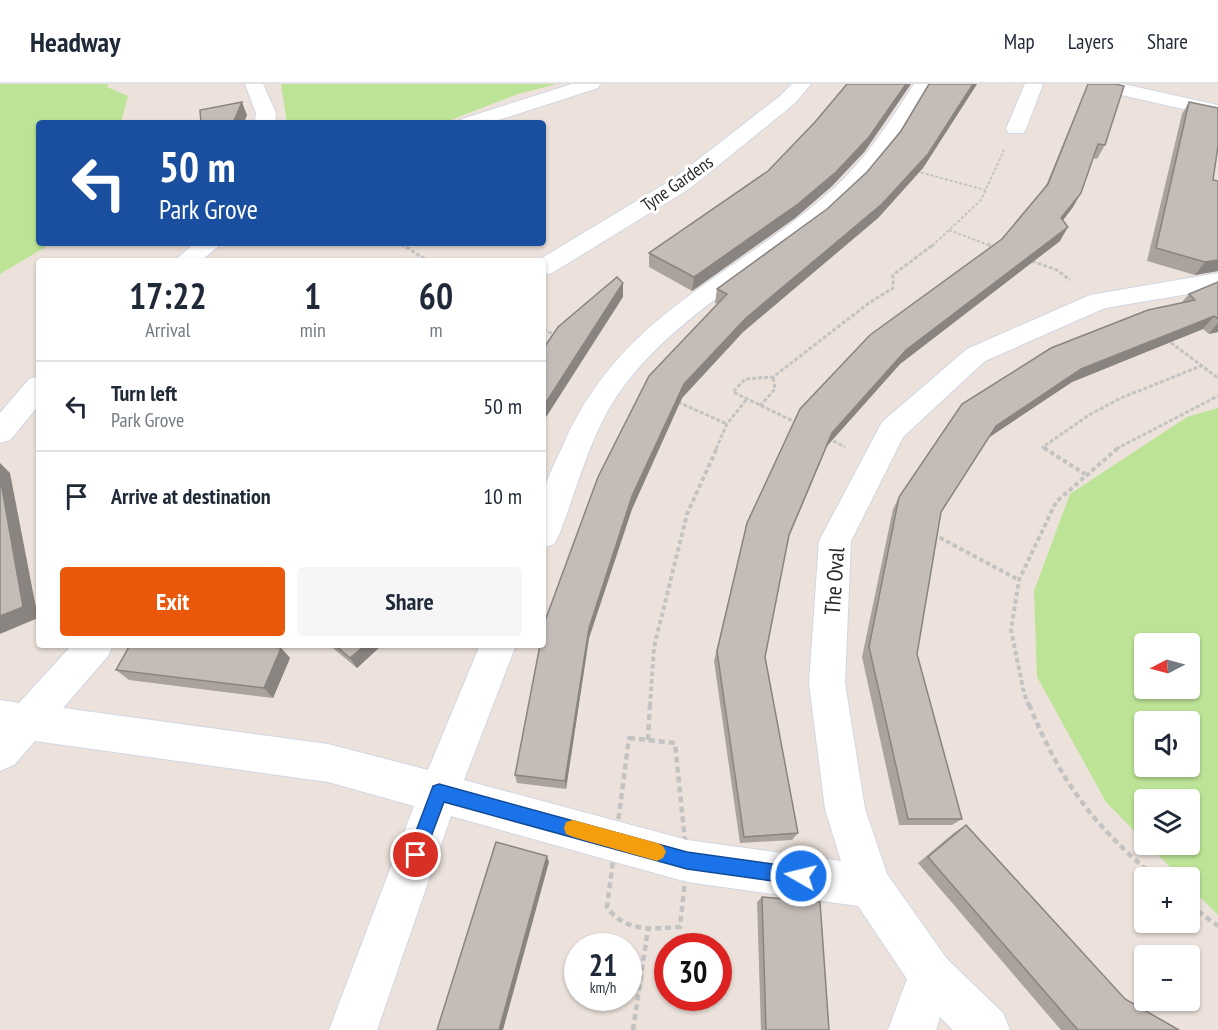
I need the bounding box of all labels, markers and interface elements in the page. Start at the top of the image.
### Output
text: Headway [30,23,120,60]
text: Map [1004,28,1035,55]
text: Layers [1068,28,1114,55]
text: Share [1147,28,1188,55]
text: 50 m [159,139,236,194]
icon: left [60,144,138,222]
street label: Tyne Gardens [637,150,717,216]
text: Park Grove [159,192,258,226]
text: 17:22 [129,272,207,319]
text: 1 [304,272,321,319]
text: 60 [419,272,453,319]
text: Arrival [145,317,190,343]
text: min [300,317,326,343]
text: m [429,317,442,343]
text: Turn left [111,379,177,407]
icon: left [60,390,93,423]
text: 50 m [483,392,522,420]
text: Park Grove [111,407,184,433]
icon: arrive [60,480,93,513]
text: Arrive at destination [111,482,271,510]
text: 10 m [483,482,522,510]
street label: The Oval [818,545,850,616]
button: Exit [60,567,285,636]
button: Share [297,567,522,636]
north arrow [1134,633,1200,699]
map controls [1134,633,1200,1011]
button: sound [1134,711,1200,777]
button: layers [1134,789,1200,855]
pin [390,829,441,880]
icon: arrive [399,838,432,871]
position arrow [769,844,833,908]
button: + [1134,867,1200,933]
speed limit sign: 30 [654,933,732,1011]
text: 21 [589,945,617,984]
button: − [1134,945,1200,1011]
text: km/h [590,978,616,997]

